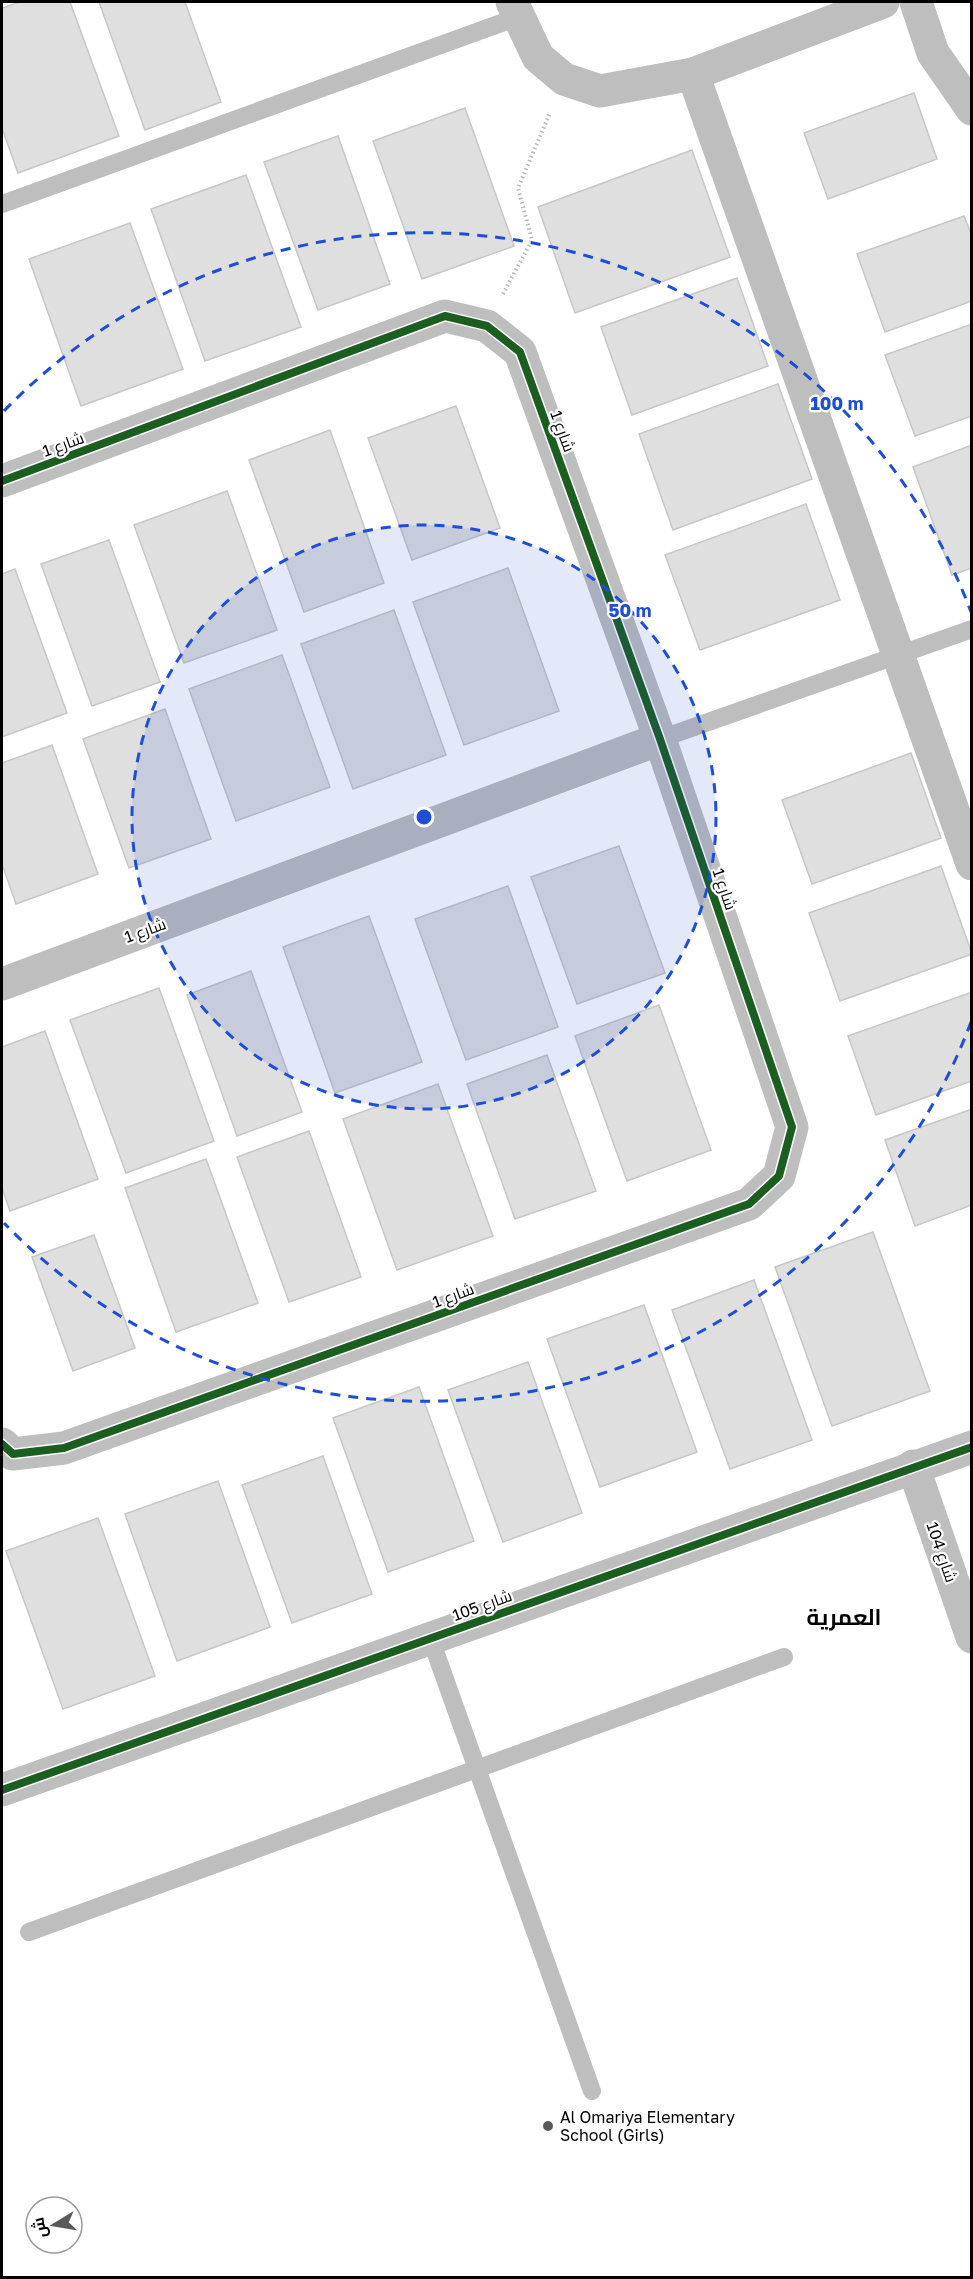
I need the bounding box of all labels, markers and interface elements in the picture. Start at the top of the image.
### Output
text: 100 m [811,392,863,414]
street label: شارع 1 [544,407,580,455]
street label: شارع 1 [39,427,87,463]
text: 50 m [609,599,651,621]
centre of rings [414,807,434,827]
street label: شارع 1 [707,866,741,913]
street label: شارع 1 [121,913,169,949]
street label: شارع 1 [429,1278,477,1314]
street label: شارع 104 [920,1519,962,1585]
street label: شارع 105 [449,1585,515,1627]
district label: العمرية [807,1603,881,1631]
place label: Al Omariya Elementary School (Girls) [560,2107,735,2145]
marker: Al Omariya Elementary School (Girls) [541,2119,555,2133]
north arrow [24,2195,84,2255]
text: ش [28,2216,51,2240]

